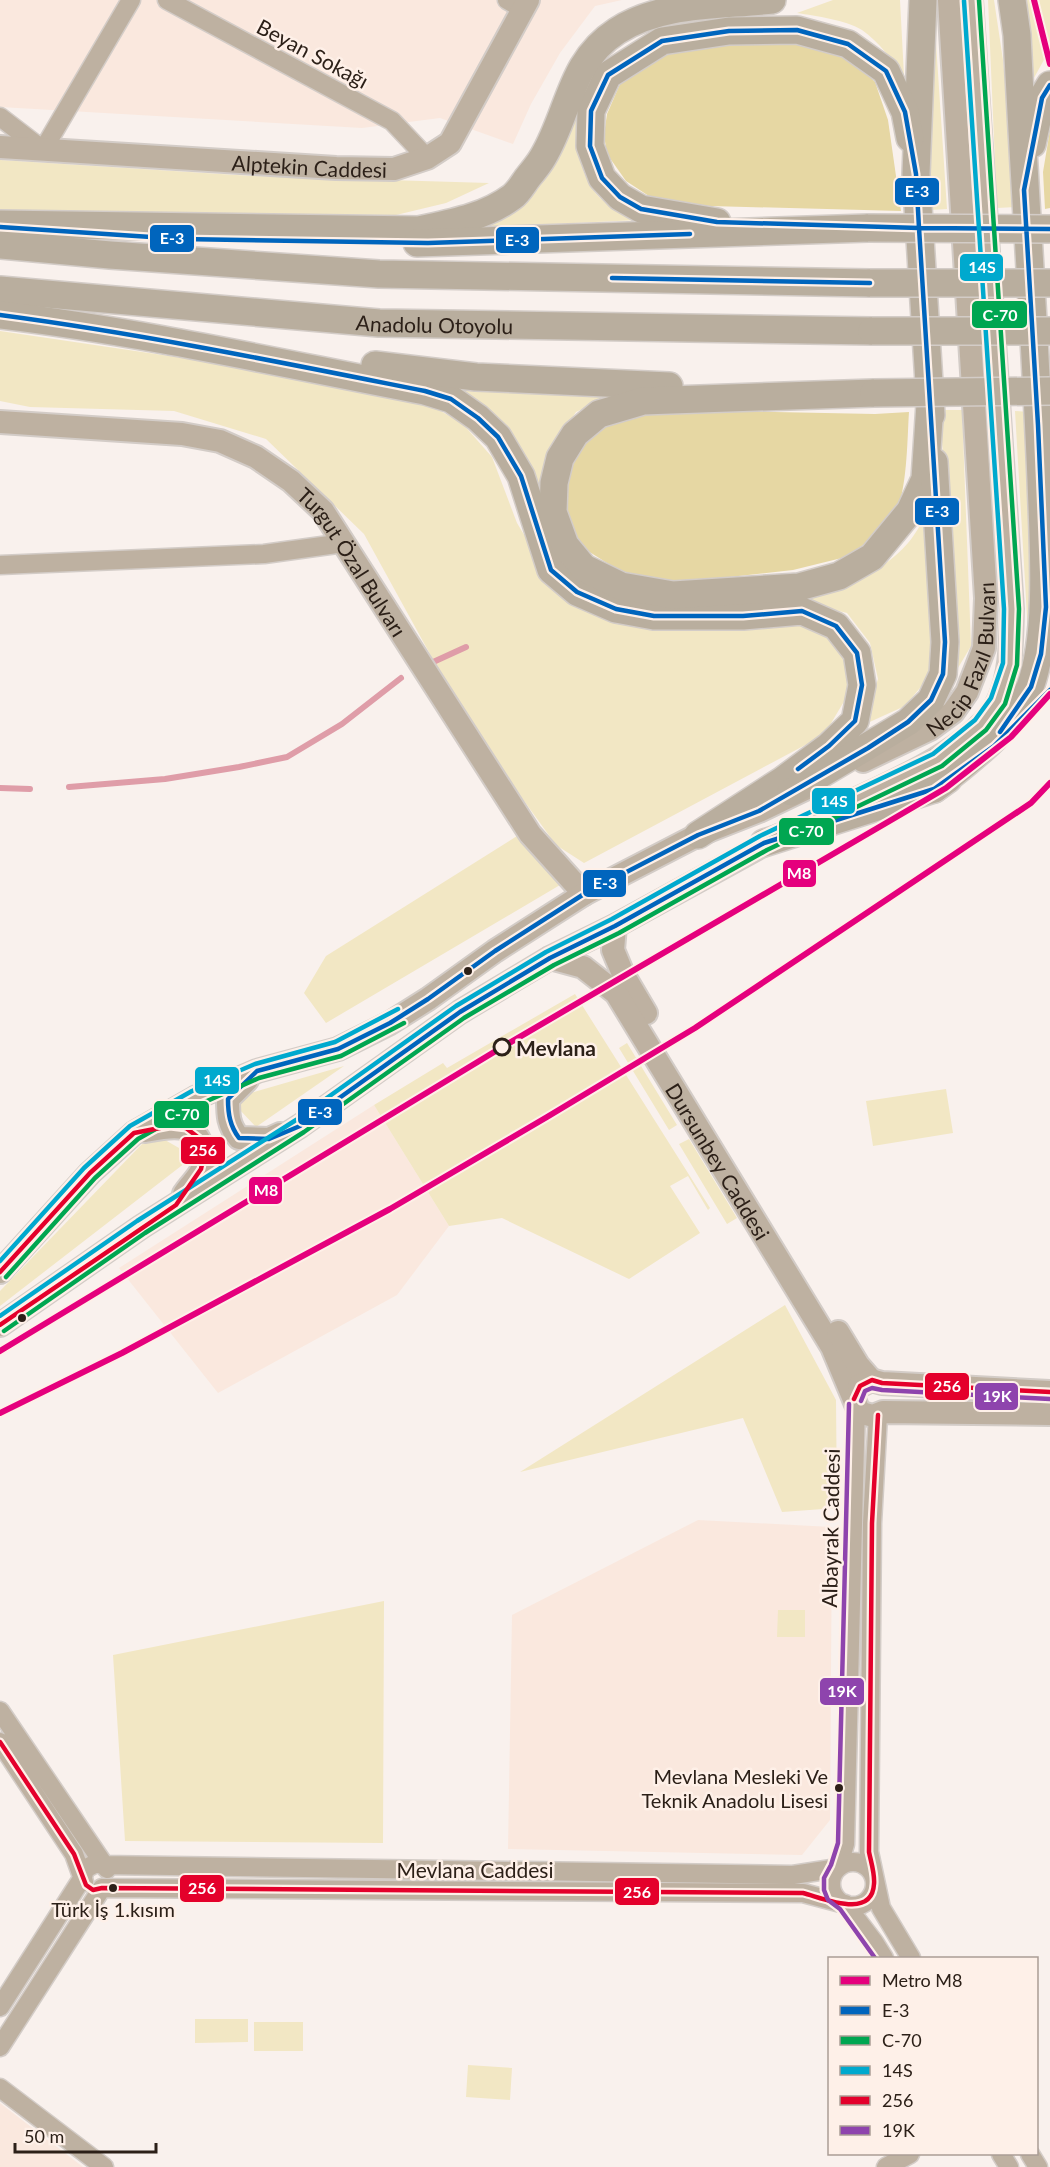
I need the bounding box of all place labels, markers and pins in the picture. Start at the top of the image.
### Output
unlabelled marker [462,965,474,977]
place label: Mevlana [516,1035,596,1060]
marker: Mevlana [493,1038,511,1056]
unlabelled marker [16,1312,28,1324]
place label: Mevlana Mesleki Ve Teknik Anadolu Lisesi [641,1764,828,1812]
marker: Mevlana Mesleki Ve Teknik Anadolu Lisesi [833,1782,845,1794]
marker: Türk İş 1.kısım [107,1882,119,1894]
place label: Türk İş 1.kısım [51,1897,175,1921]

